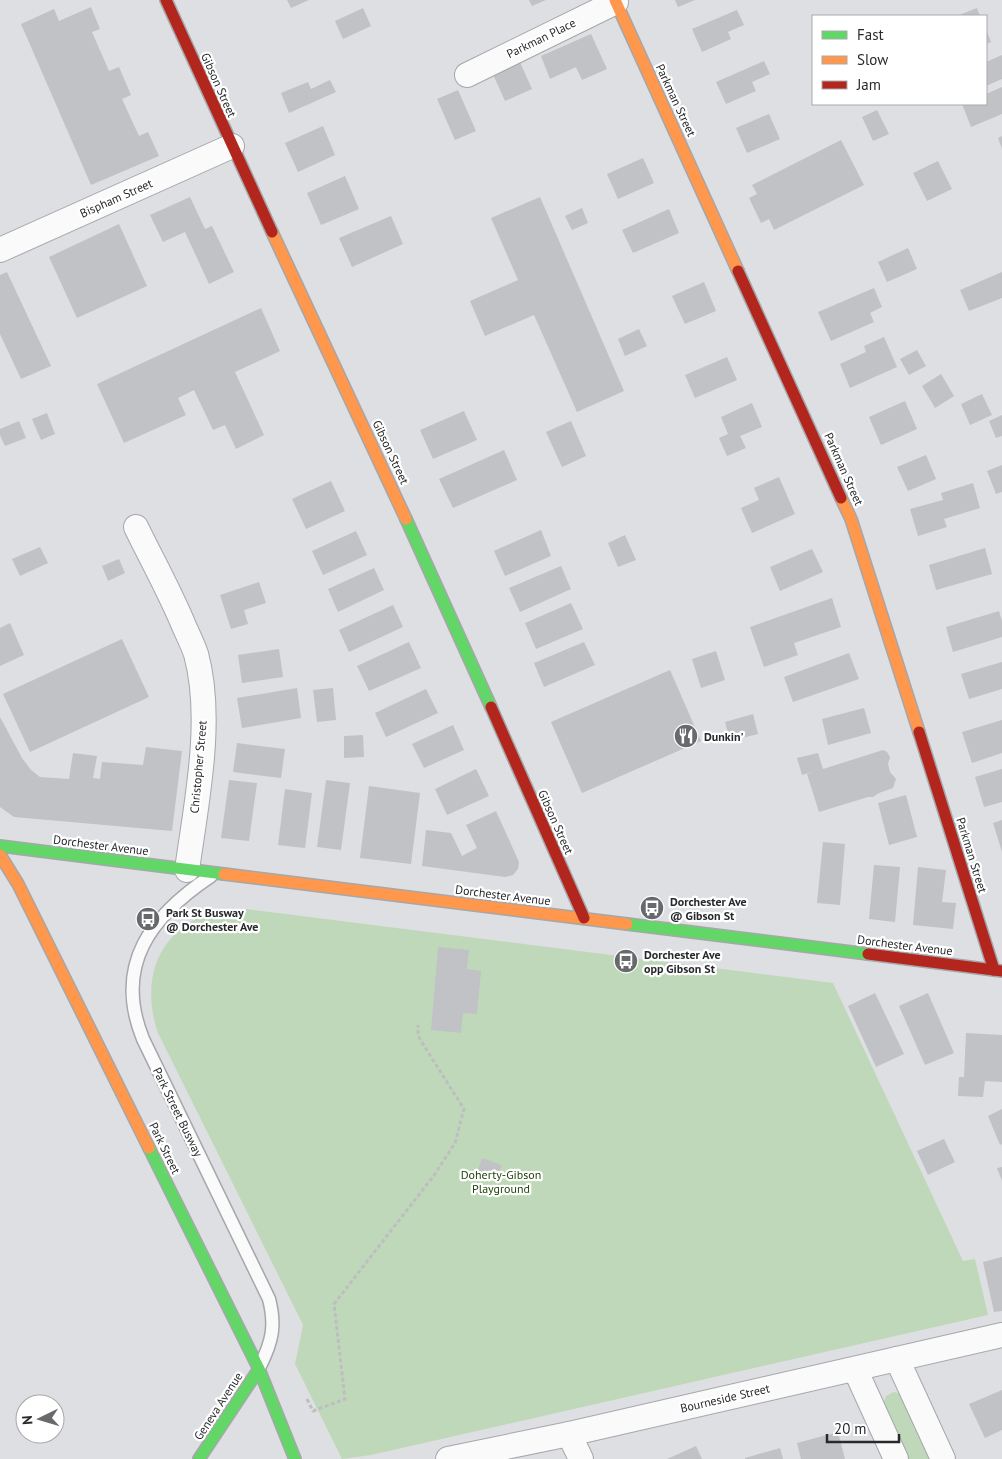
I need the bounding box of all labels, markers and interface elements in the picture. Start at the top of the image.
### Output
street label: Parkman Place [504,15,578,61]
legend [812,15,987,105]
text: Fast [857,25,884,44]
street label: Gibson Street [198,50,240,120]
text: Slow [857,50,888,69]
street label: Parkman Street [653,61,699,139]
text: Jam [856,75,881,94]
street label: Bispham Street [77,175,155,221]
street label: Gibson Street [370,418,412,486]
street label: Parkman Street [821,430,867,508]
street label: Christopher Street [186,720,210,814]
restaurant icon: Dunkin' [673,723,699,749]
place label: Dunkin' [704,729,743,744]
street label: Gibson Street [535,787,577,857]
street label: Parkman Street [953,815,991,895]
street label: Dorchester Avenue [52,832,150,858]
street label: Dorchester Avenue [454,882,552,908]
place label: Dorchester Ave @ Gibson St [670,894,747,923]
bus stop icon: Dorchester Ave @ Gibson St [639,895,665,921]
place label: Park St Busway @ Dorchester Ave [166,905,258,934]
bus stop icon: Park St Busway @ Dorchester Ave [135,906,161,932]
street label: Dorchester Avenue [856,932,954,958]
place label: Dorchester Ave opp Gibson St [644,947,721,976]
bus stop icon: Dorchester Ave opp Gibson St [613,948,639,974]
street label: Park Street Busway [150,1065,206,1159]
street label: Park Street [146,1120,184,1176]
park label: Doherty-Gibson Playground [461,1167,541,1196]
street label: Geneva Avenue [191,1369,245,1443]
street label: Bourneside Street [679,1380,771,1416]
north arrow [15,1394,65,1444]
scale bar [827,1412,900,1444]
text: N [18,1415,36,1426]
text: 20 m [834,1419,867,1438]

